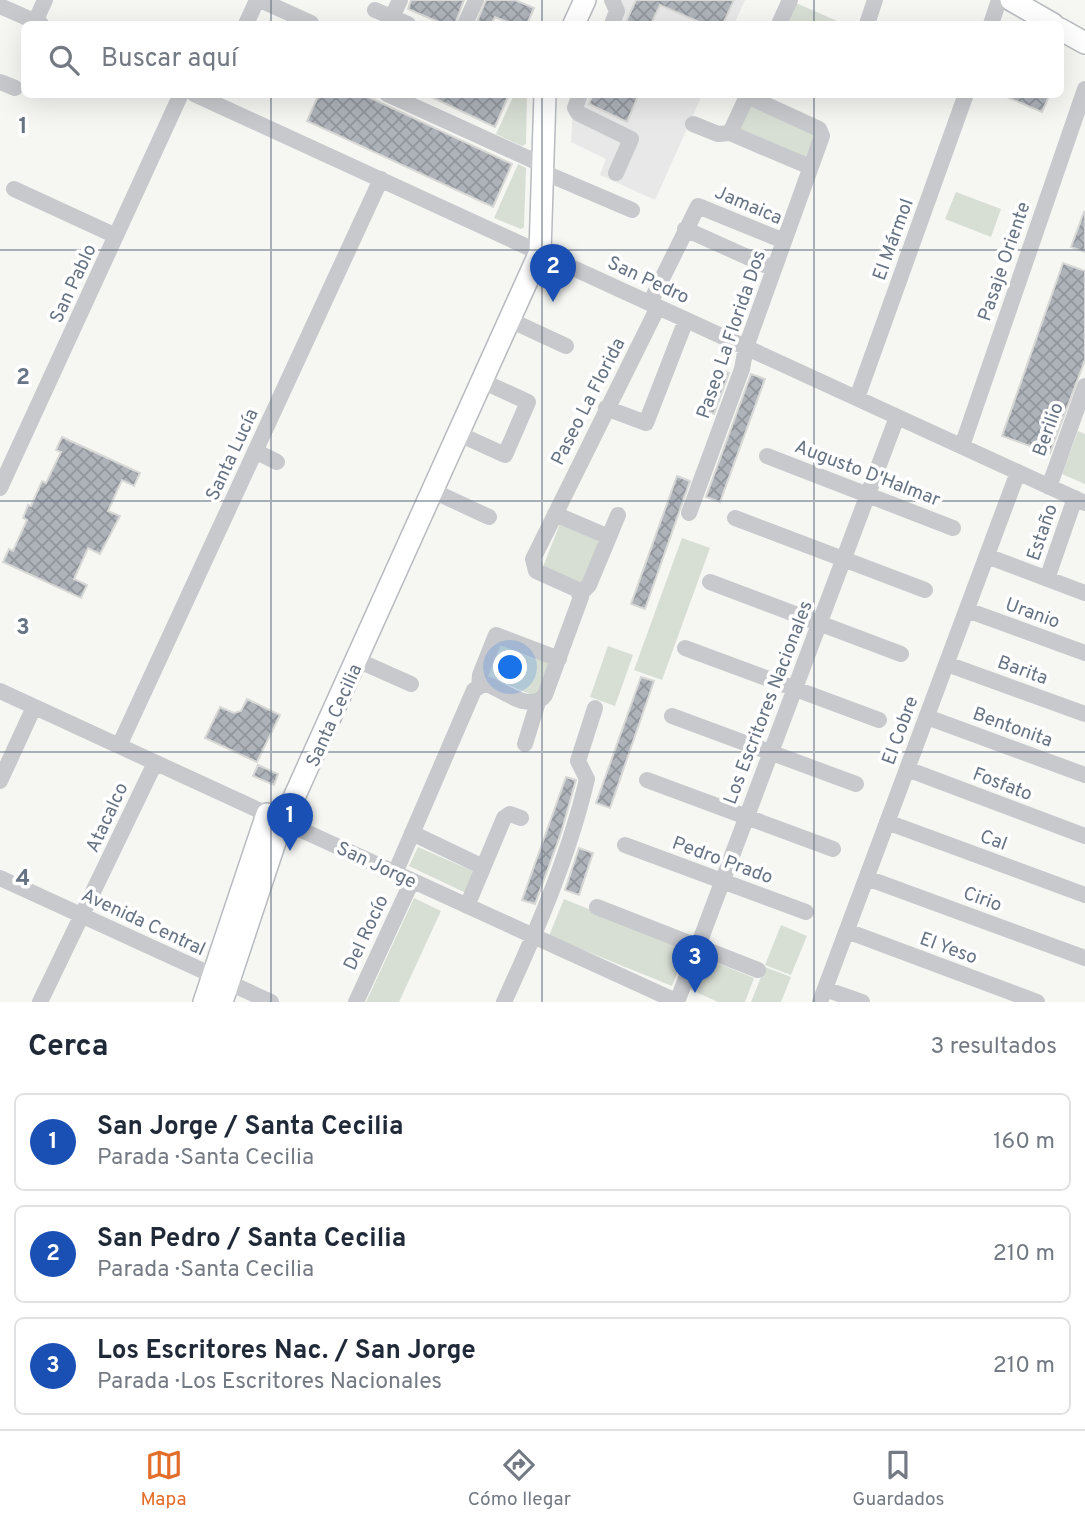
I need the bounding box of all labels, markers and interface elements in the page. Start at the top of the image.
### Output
search box [21,21,1064,98]
icon: search [45,41,83,79]
text: Buscar aquí [101,43,238,76]
text: 1 [18,113,28,142]
street label: Jamaica [711,181,786,231]
street label: El Mármol [868,195,920,284]
street label: Pasaje Oriente [973,199,1037,324]
street label: San Pablo [45,240,103,327]
pin: 2 [530,244,576,302]
street label: Paseo La Florida Dos [692,247,772,422]
street label: San Pedro [603,251,693,310]
street label: Paseo La Florida [546,334,631,470]
text: 2 [16,364,30,393]
street label: Berilio [1028,399,1070,460]
street label: Santa Lucía [201,405,265,505]
street label: Augusto D'Halmar [791,435,944,513]
street label: Estaño [1022,501,1064,564]
street label: Uranio [1002,593,1063,635]
street label: Los Escritores Nacionales [719,597,819,808]
text: 3 [16,614,30,643]
your location [493,650,527,684]
street label: Barita [994,651,1051,691]
street label: Santa Cecilia [301,660,368,771]
street label: El Cobre [877,693,924,768]
street label: Bentonita [969,702,1056,753]
street label: Fosfato [969,763,1035,807]
street label: Atacalco [81,779,134,857]
pin: 1 [267,793,313,851]
street label: Cal [976,825,1010,857]
street label: Pedro Prado [669,832,776,890]
street label: San Jorge [332,837,420,895]
text: 4 [16,865,30,894]
street label: Cirio [959,882,1005,918]
street label: Avenida Central [77,884,209,962]
street label: Del Rocío [339,891,395,974]
street label: El Yeso [916,927,981,970]
pin: 3 [672,935,718,993]
text: Cerca [28,1029,108,1066]
text: 3 resultados [930,1033,1057,1062]
text: San Jorge / Santa Cecilia [97,1111,403,1144]
text: 1 [48,1128,58,1157]
text: 160 m [993,1128,1055,1157]
text: Parada · Santa Cecilia [97,1144,314,1173]
text: San Pedro / Santa Cecilia [97,1223,406,1256]
text: 2 [46,1240,60,1269]
text: 210 m [993,1240,1055,1269]
text: Parada · Santa Cecilia [97,1256,314,1285]
text: Los Escritores Nac. / San Jorge [97,1335,476,1368]
text: 3 [46,1352,60,1381]
text: 210 m [993,1352,1055,1381]
text: Parada · Los Escritores Nacionales [97,1368,442,1397]
tab: Mapa [141,1446,187,1512]
tab: Cómo llegar [468,1446,571,1512]
tab: Guardados [852,1446,944,1512]

